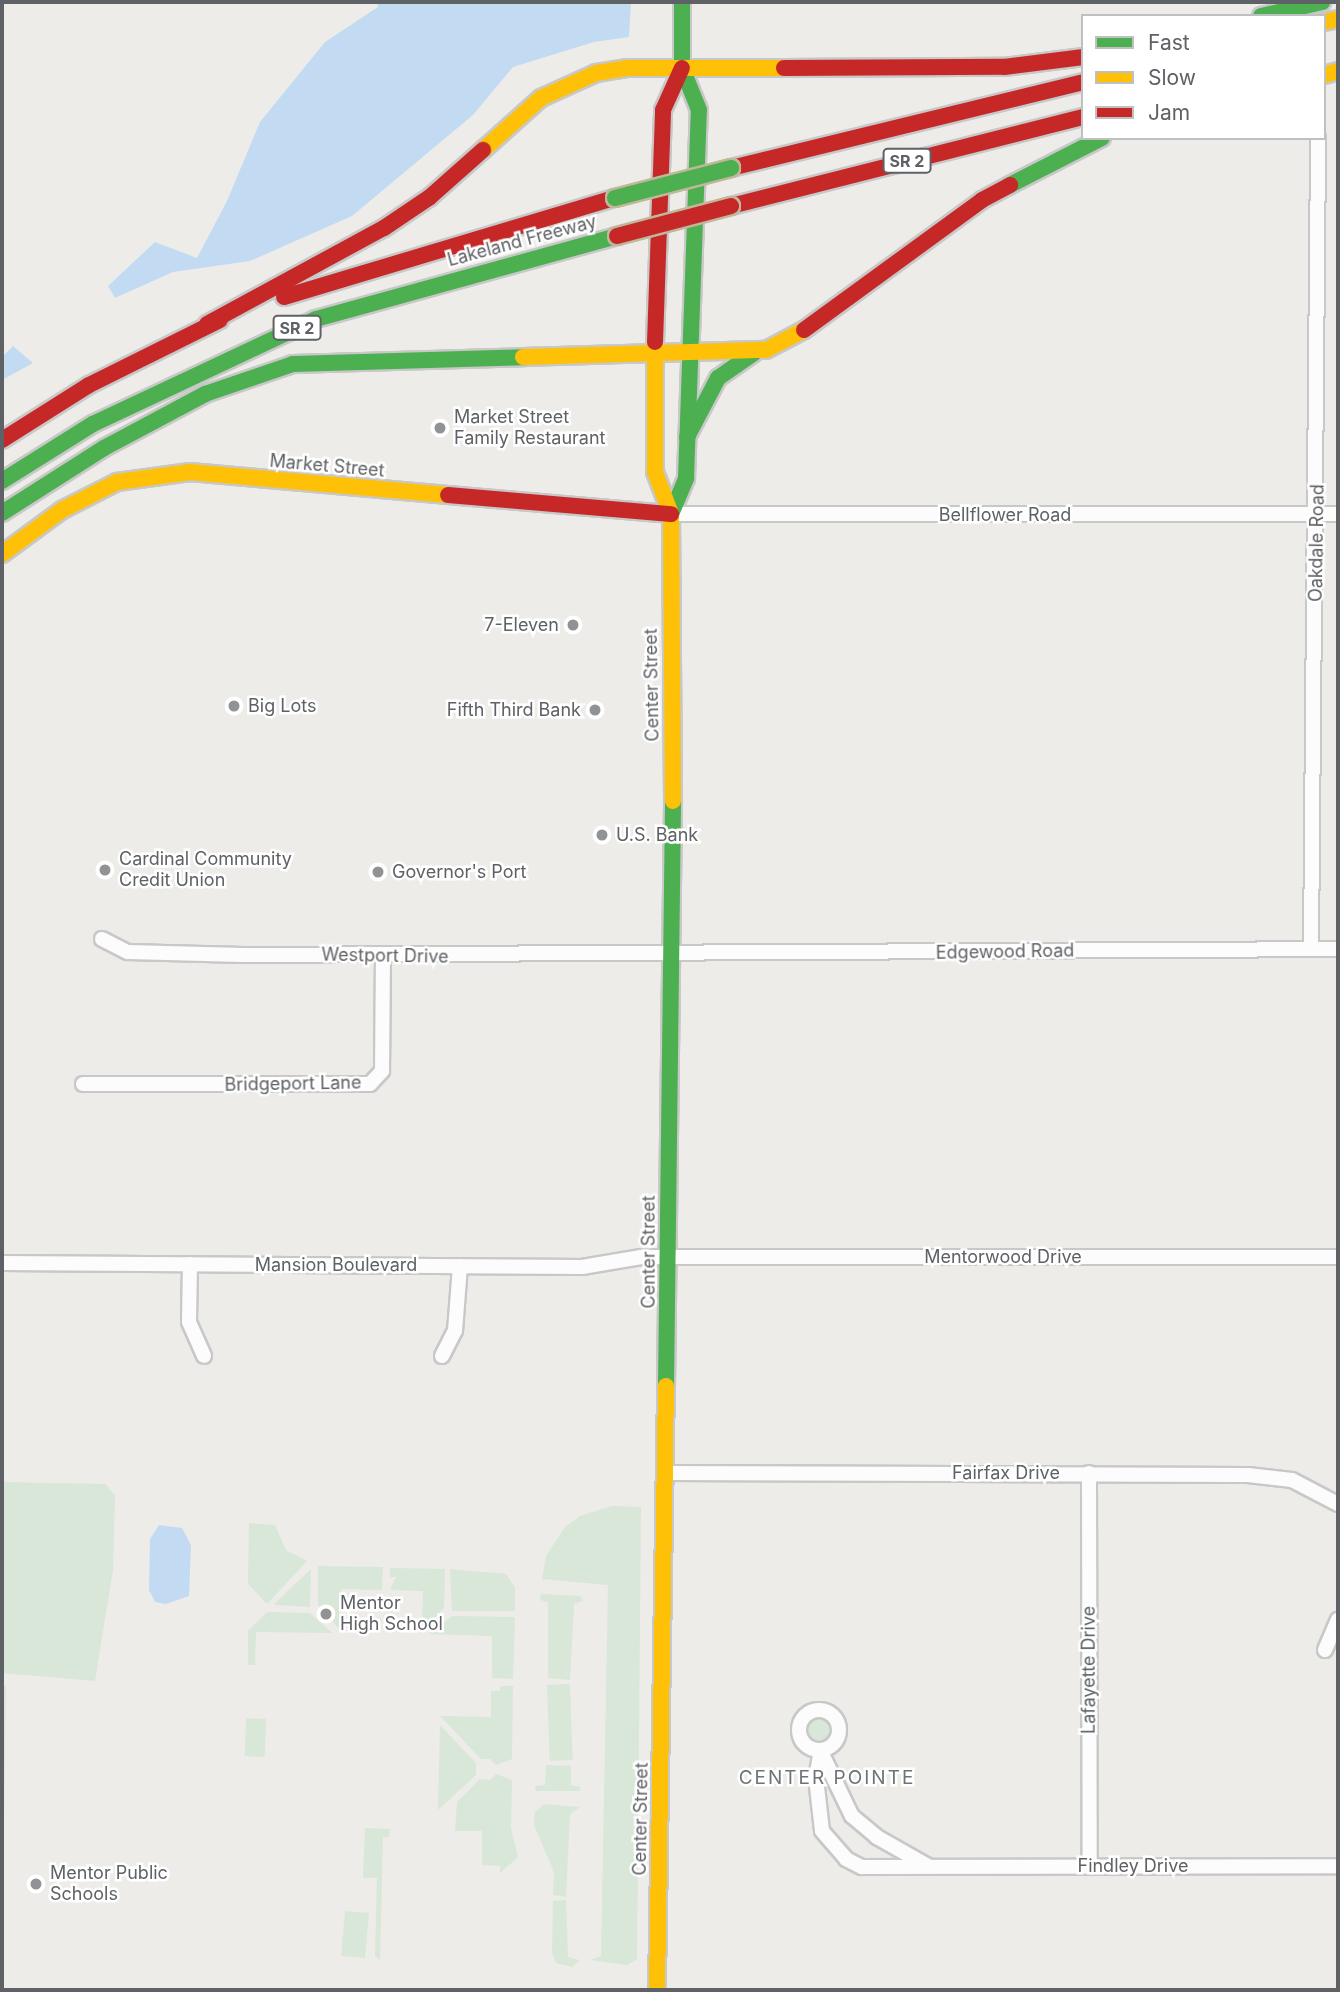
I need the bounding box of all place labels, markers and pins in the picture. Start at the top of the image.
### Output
place label: Market Street Family Restaurant [454,407,605,450]
marker: Market Street Family Restaurant [432,420,448,436]
place label: 7-Eleven [484,614,559,636]
marker: 7-Eleven [565,617,581,633]
place label: Big Lots [248,695,316,717]
marker: Big Lots [226,698,242,714]
place label: Fifth Third Bank [447,699,581,721]
marker: Fifth Third Bank [587,702,603,718]
place label: U.S. Bank [616,824,698,846]
marker: U.S. Bank [594,827,610,843]
place label: Cardinal Community Credit Union [119,849,292,892]
place label: Governor's Port [392,861,526,883]
marker: Cardinal Community Credit Union [97,862,113,878]
marker: Governor's Port [370,864,386,880]
place label: Mentor High School [340,1593,443,1636]
marker: Mentor High School [318,1606,334,1622]
place label: Mentor Public Schools [50,1863,168,1906]
marker: Mentor Public Schools [28,1876,44,1892]

